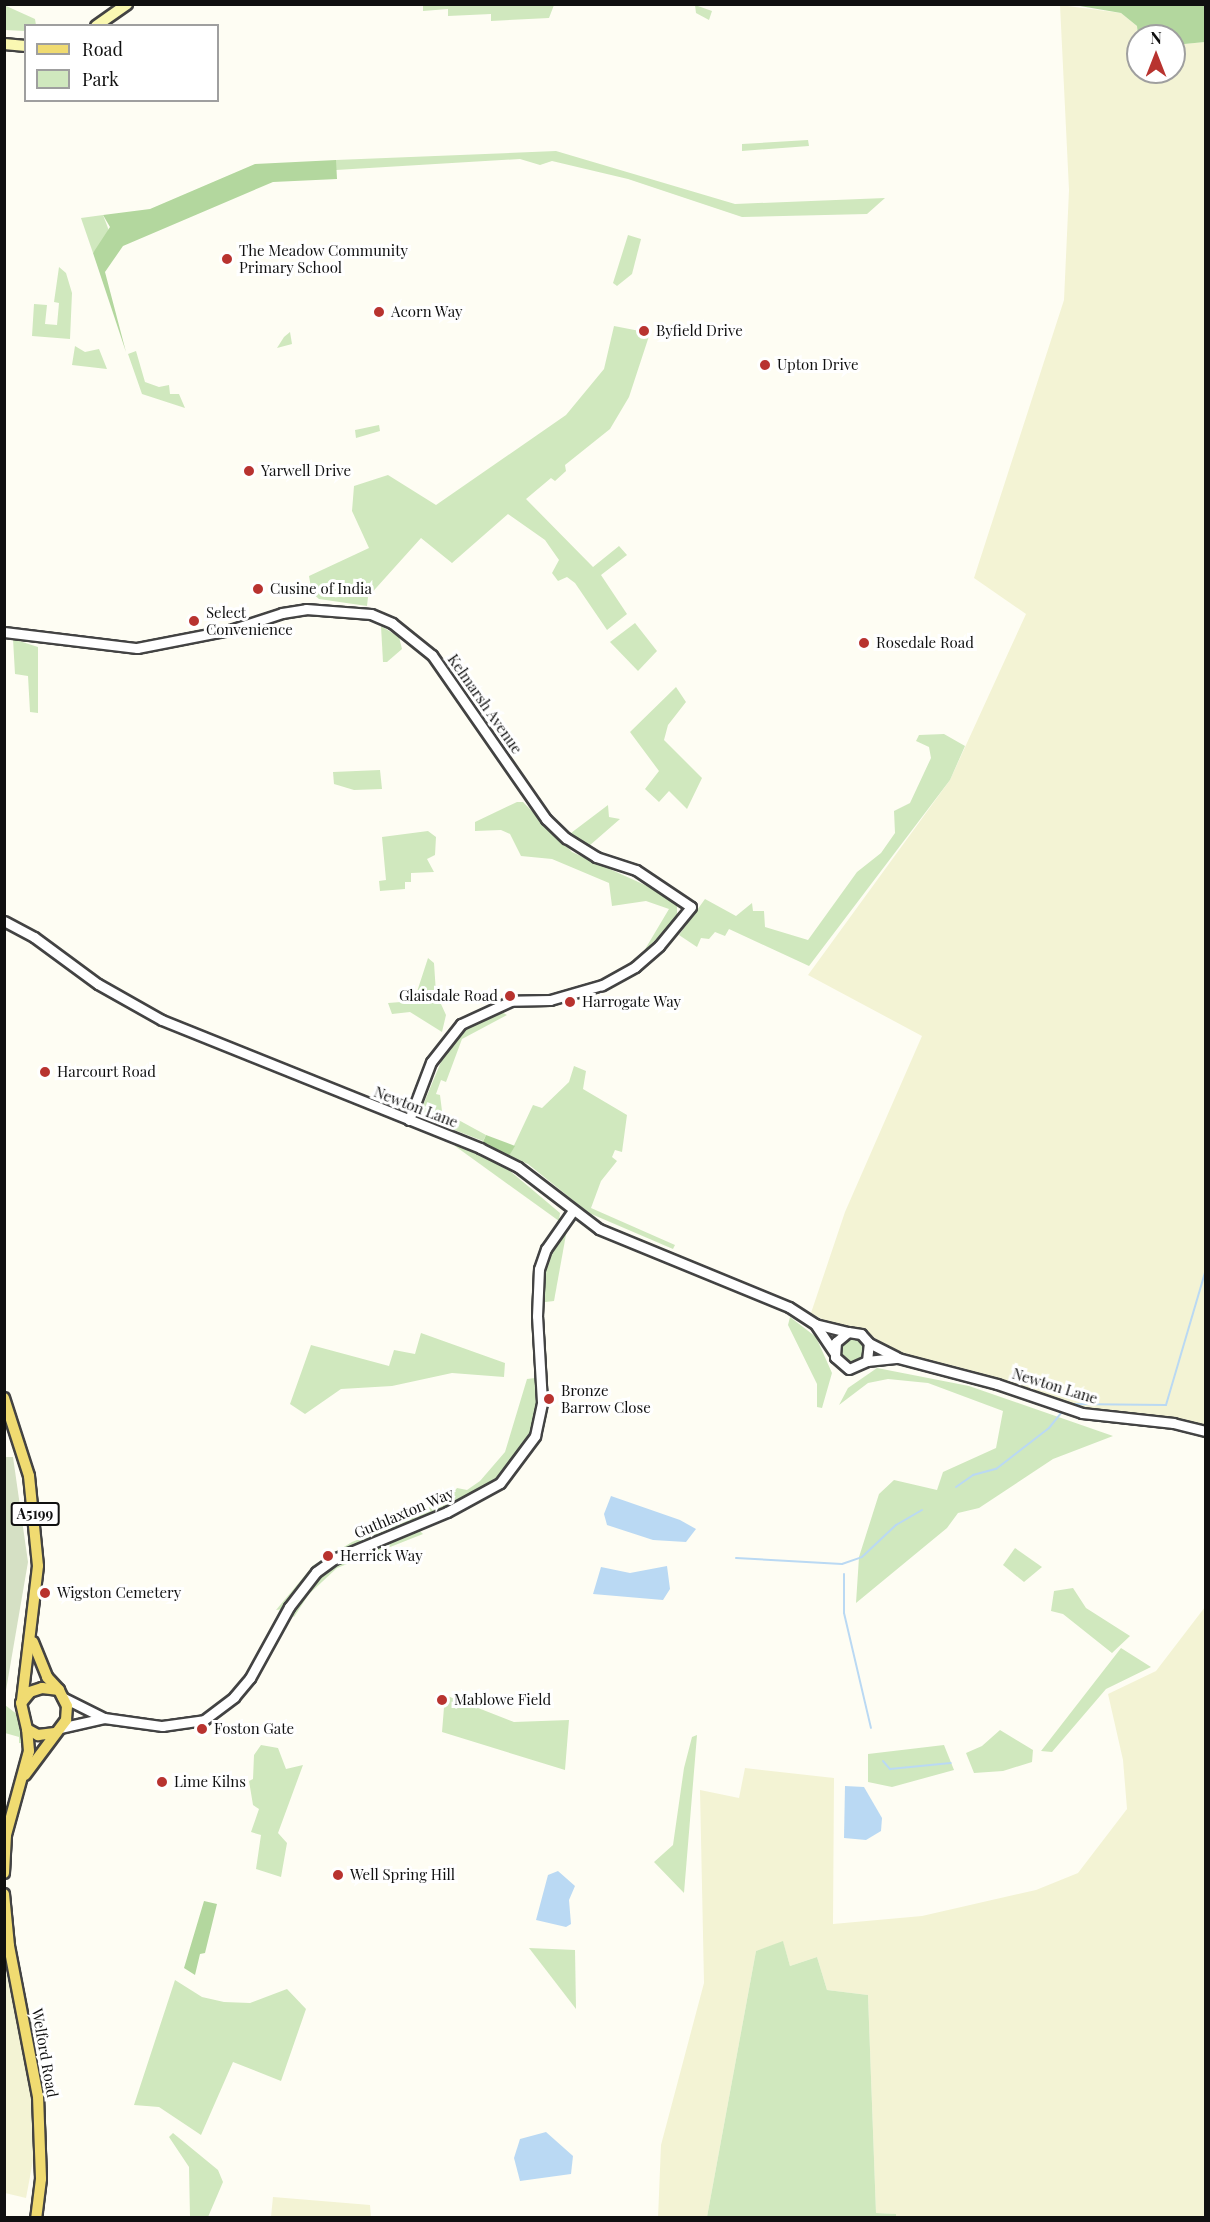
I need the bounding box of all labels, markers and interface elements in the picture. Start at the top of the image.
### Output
legend [24,24,219,102]
north arrow [1126,24,1186,84]
text: N [1150,27,1162,48]
text: Road [82,37,123,61]
text: Park [82,67,119,91]
place label: The Meadow Community Primary School [239,241,408,276]
marker: The Meadow Community Primary School [220,252,234,266]
place label: Acorn Way [391,303,463,321]
marker: Acorn Way [372,305,386,319]
place label: Byfield Drive [656,322,743,340]
marker: Byfield Drive [637,324,651,338]
place label: Upton Drive [777,356,859,374]
marker: Upton Drive [758,358,772,372]
place label: Yarwell Drive [261,462,351,480]
marker: Yarwell Drive [242,464,256,478]
place label: Cusine of India [270,580,372,598]
marker: Cusine of India [251,582,265,596]
place label: Select Convenience [206,603,293,638]
marker: Select Convenience [187,614,201,628]
place label: Rosedale Road [876,634,974,652]
marker: Rosedale Road [857,636,871,650]
street label: Kelmarsh Avenue [444,651,526,757]
place label: Glaisdale Road [399,987,498,1005]
marker: Glaisdale Road [503,989,517,1003]
place label: Harrogate Way [582,993,682,1011]
marker: Harrogate Way [563,995,577,1009]
place label: Harcourt Road [57,1063,156,1081]
marker: Harcourt Road [38,1065,52,1079]
street label: Newton Lane [371,1083,461,1131]
street label: Newton Lane [1010,1364,1100,1408]
place label: Bronze Barrow Close [561,1381,651,1416]
marker: Bronze Barrow Close [542,1392,556,1406]
street label: Guthlaxton Way [351,1484,457,1542]
road number: A5199 [9,1503,60,1525]
place label: Herrick Way [340,1547,423,1565]
marker: Herrick Way [321,1549,335,1563]
place label: Wigston Cemetery [57,1584,181,1602]
marker: Wigston Cemetery [38,1586,52,1600]
place label: Mablowe Field [454,1691,551,1709]
marker: Mablowe Field [435,1693,449,1707]
place label: Foston Gate [214,1720,294,1738]
marker: Foston Gate [195,1722,209,1736]
place label: Lime Kilns [174,1773,246,1791]
marker: Lime Kilns [155,1775,169,1789]
place label: Well Spring Hill [350,1866,455,1884]
marker: Well Spring Hill [331,1868,345,1882]
street label: Welford Road [28,2007,62,2099]

